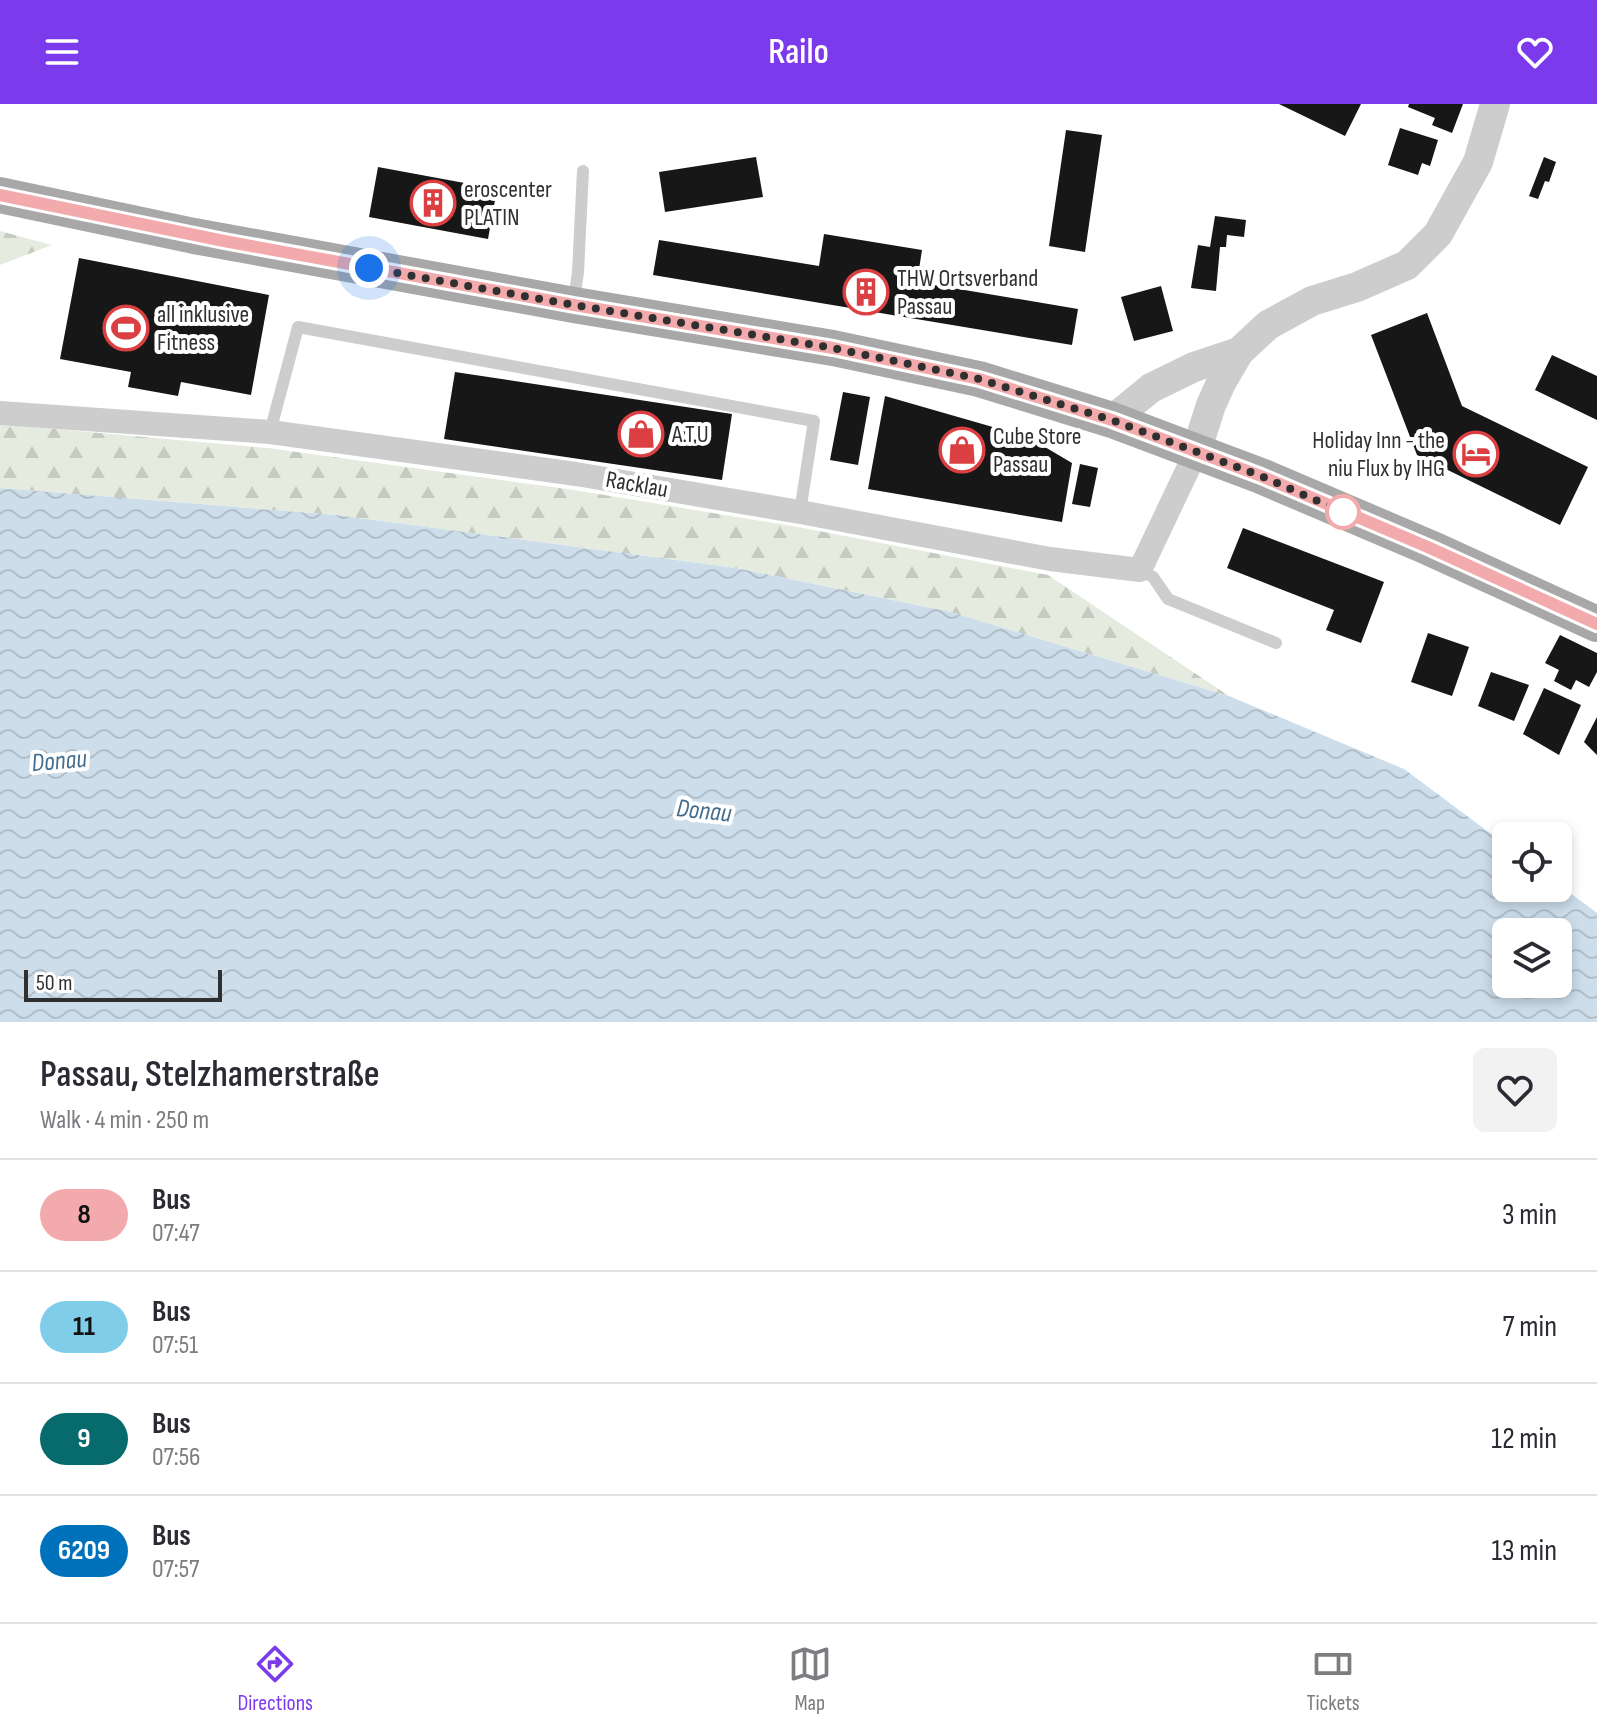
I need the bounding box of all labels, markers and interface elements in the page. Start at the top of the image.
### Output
icon: menu [40,30,84,74]
icon: heart [1513,30,1557,74]
text: Railo [768,31,829,74]
place label: eroscenter PLATIN [464,175,552,232]
building icon: eroscenter PLATIN [409,179,457,227]
your location [349,248,389,288]
place label: THW Ortsverband Passau [897,264,1038,321]
building icon: THW Ortsverband Passau [842,268,890,316]
place label: all inklusive Fitness [157,300,249,357]
sports icon: all inklusive Fitness [102,304,150,352]
shop icon: A.T.U [617,410,665,458]
place label: A.T.U [671,420,709,449]
place label: Cube Store Passau [993,422,1082,479]
shop icon: Cube Store Passau [938,426,986,474]
place label: Holiday Inn - the niu Flux by IHG [1312,426,1445,483]
hotel icon: Holiday Inn - the niu Flux by IHG [1452,430,1500,478]
street label: Racklau [604,465,670,504]
unlabelled marker [1326,495,1360,529]
water label: Donau [30,744,88,779]
water label: Donau [675,793,733,830]
map controls [1492,822,1572,998]
button: locate [1492,822,1572,902]
button: layers [1492,918,1572,998]
scale bar [24,966,222,1002]
text: 50 m [36,970,72,997]
button: heart [1473,1048,1557,1132]
text: Passau, Stelzhamerstraße [40,1052,380,1097]
text: Walk · 4 min · 250 m [40,1105,209,1136]
text: Bus [152,1182,191,1218]
text: 3 min [1502,1197,1557,1233]
text: 8 [77,1198,91,1231]
text: 07:47 [152,1218,200,1249]
text: Bus [152,1294,191,1330]
text: 7 min [1503,1309,1557,1345]
text: 11 [73,1310,95,1343]
text: 07:51 [152,1330,198,1361]
text: Bus [152,1406,191,1442]
text: 12 min [1491,1421,1557,1457]
text: 9 [77,1422,91,1455]
text: 07:56 [152,1442,201,1473]
text: Bus [152,1518,191,1554]
text: 13 min [1491,1533,1557,1569]
text: 6209 [58,1534,110,1567]
text: 07:57 [152,1554,199,1585]
tab: Directions [237,1642,313,1717]
tab: Map [788,1642,832,1717]
tab: Tickets [1307,1642,1360,1717]

